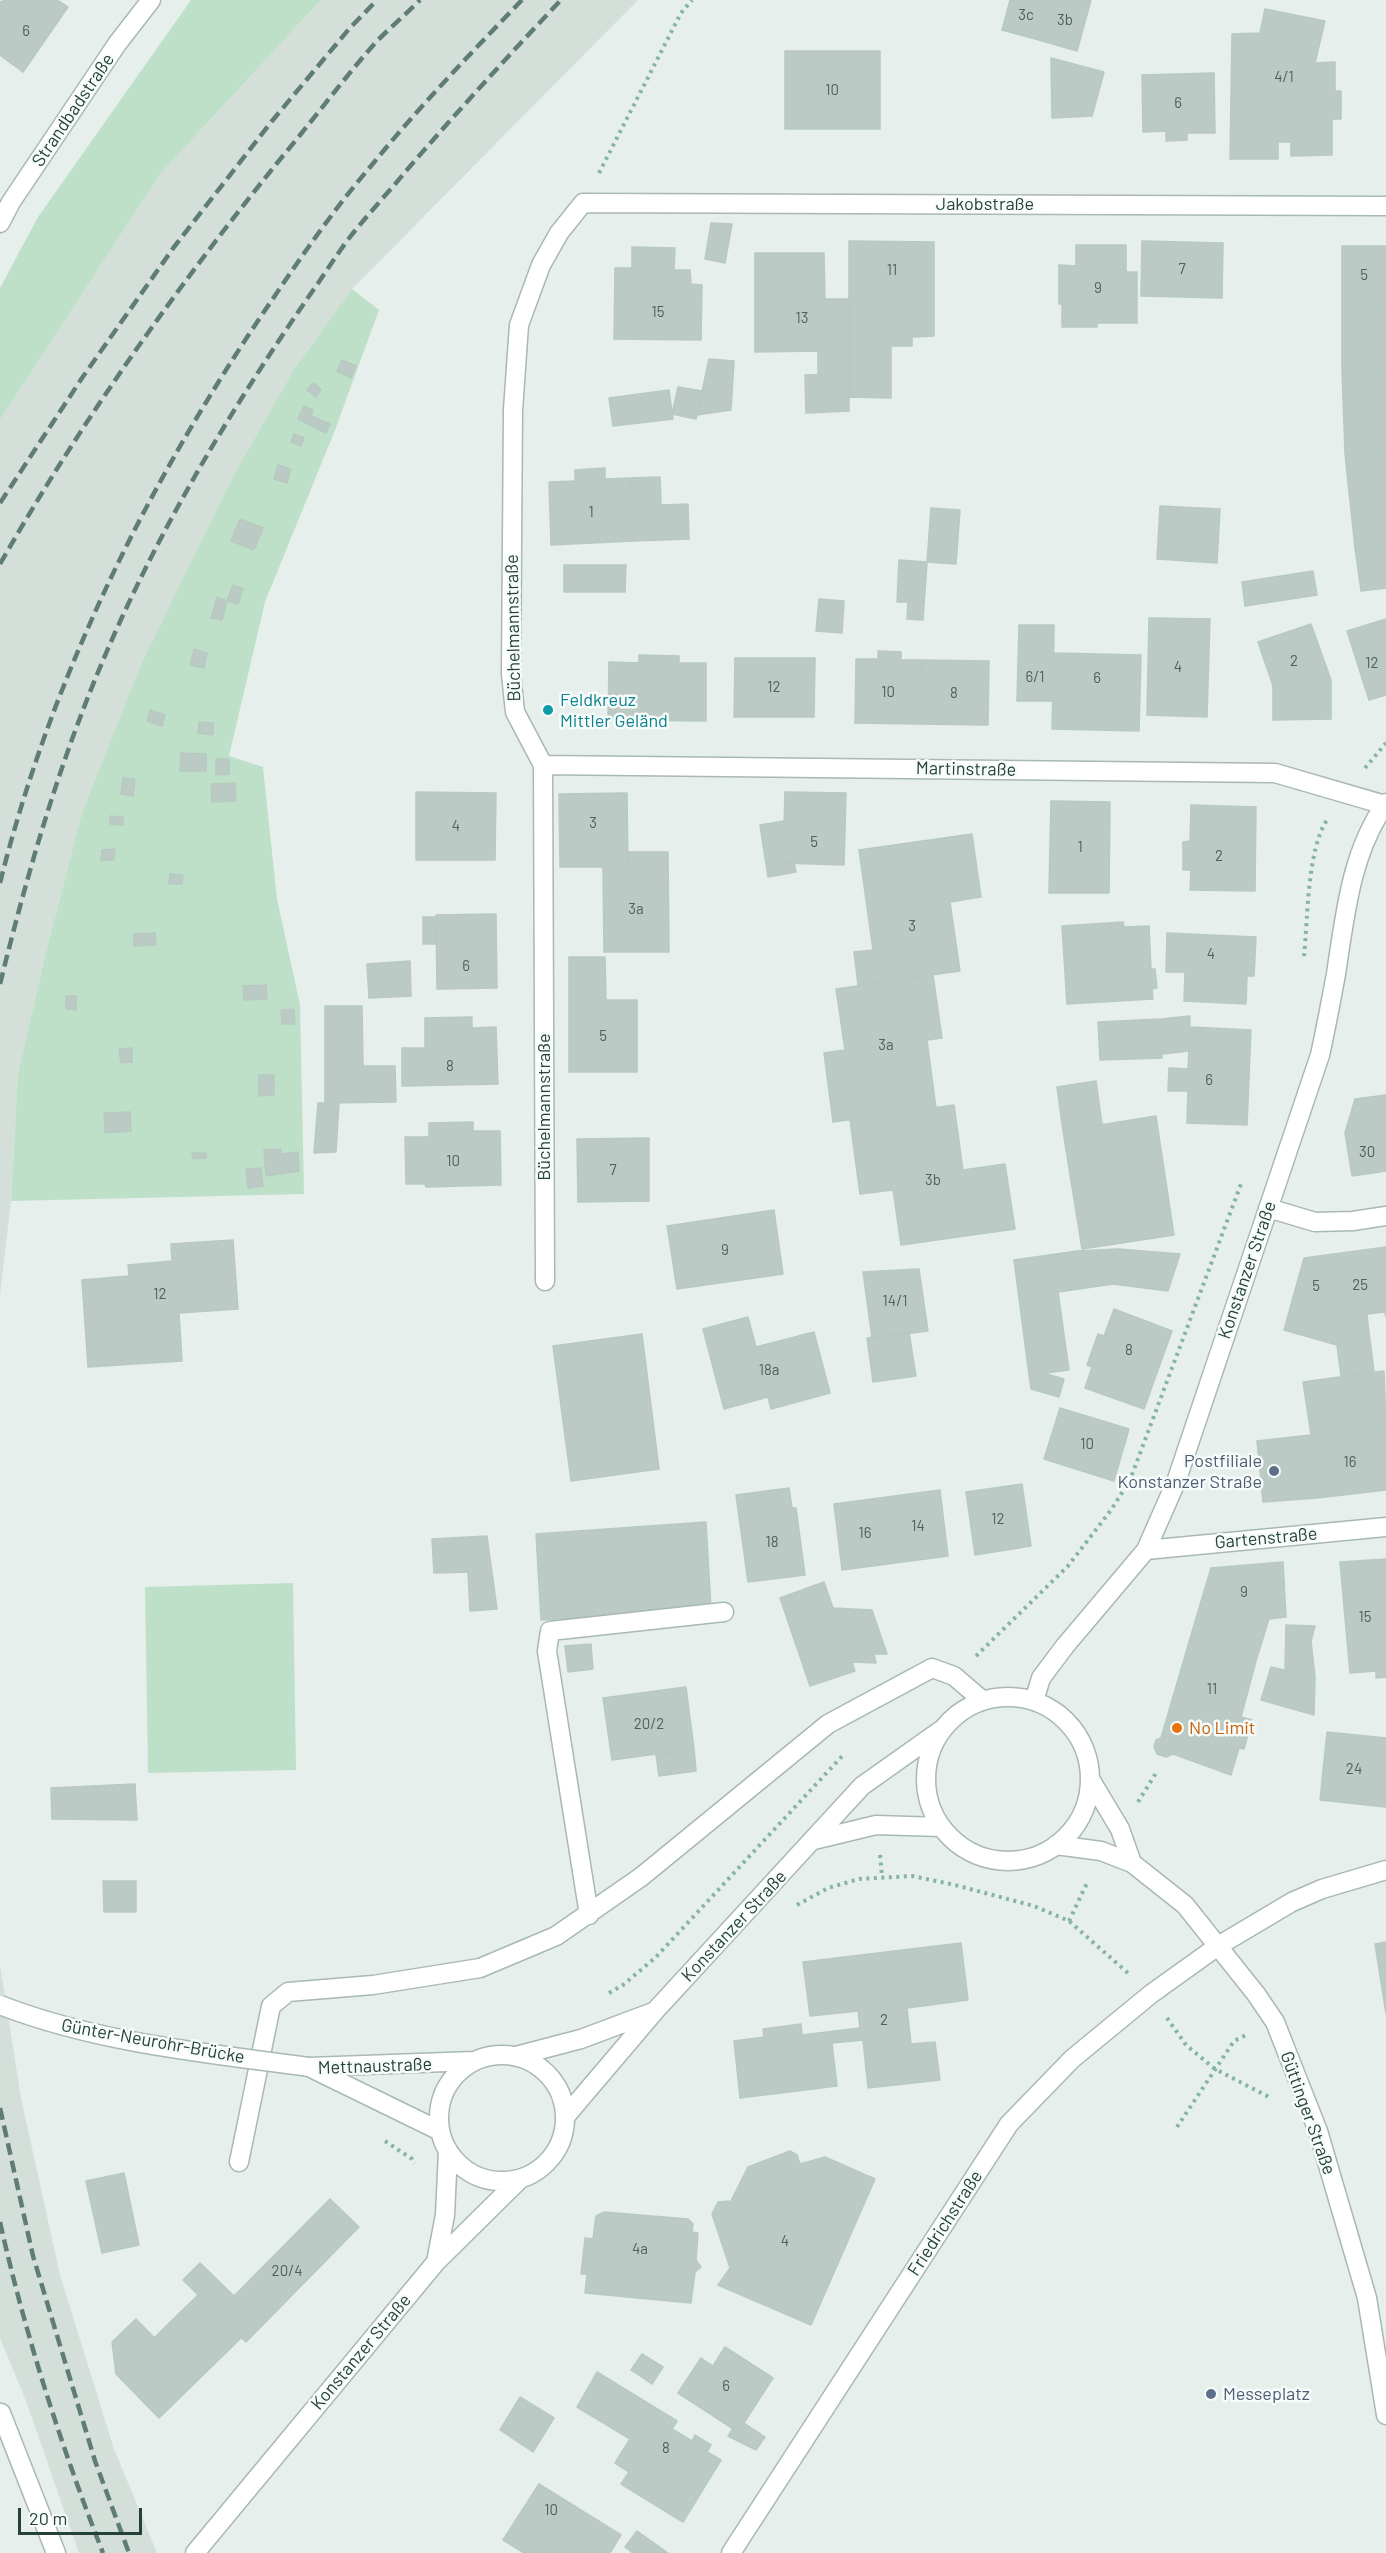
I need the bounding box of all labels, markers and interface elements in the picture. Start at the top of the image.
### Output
house number: 3c [1018,6,1034,24]
house number: 3b [1057,11,1073,29]
house number: 6 [22,22,30,40]
street label: Strandbadstraße [27,49,119,171]
house number: 4/1 [1274,68,1294,86]
house number: 10 [825,81,839,99]
house number: 6 [1174,94,1182,112]
street label: Jakobstraße [936,193,1034,215]
house number: 7 [1178,260,1186,278]
house number: 11 [887,261,897,279]
house number: 5 [1360,266,1368,284]
house number: 9 [1094,279,1102,297]
house number: 15 [652,303,664,321]
house number: 13 [796,309,808,327]
house number: 1 [588,503,594,521]
street label: Büchelmannstraße [501,554,525,702]
house number: 2 [1290,652,1298,670]
house number: 12 [1365,654,1379,672]
house number: 4 [1174,658,1182,676]
house number: 6/1 [1026,668,1044,686]
house number: 6 [1093,669,1101,687]
house number: 12 [767,678,781,696]
house number: 10 [881,683,895,701]
house number: 8 [950,684,958,702]
place label: Feldkreuz Mittler Geländ [560,689,668,732]
marker: Feldkreuz Mittler Geländ [541,703,555,717]
street label: Martinstraße [916,757,1016,781]
house number: 3 [589,814,597,832]
house number: 4 [452,817,460,835]
house number: 5 [810,833,818,851]
house number: 1 [1077,838,1083,856]
house number: 2 [1215,847,1223,865]
house number: 3a [628,900,644,918]
house number: 3 [908,917,916,935]
house number: 4 [1207,945,1215,963]
house number: 6 [462,957,470,975]
house number: 5 [599,1027,607,1045]
street label: Büchelmannstraße [533,1033,555,1181]
house number: 3a [878,1036,894,1054]
house number: 8 [446,1057,454,1075]
house number: 6 [1205,1071,1213,1089]
house number: 30 [1359,1143,1375,1161]
house number: 10 [446,1152,460,1170]
house number: 7 [609,1161,617,1179]
house number: 3b [925,1171,941,1189]
street label: Konstanzer Straße [1213,1198,1281,1342]
house number: 9 [721,1241,729,1259]
house number: 25 [1352,1276,1368,1294]
house number: 5 [1312,1277,1320,1295]
house number: 12 [153,1285,167,1303]
house number: 14/1 [883,1292,907,1310]
house number: 8 [1125,1341,1133,1359]
house number: 18a [759,1361,779,1379]
house number: 10 [1080,1435,1094,1453]
place label: Postfiliale Konstanzer Straße [1118,1450,1262,1492]
house number: 16 [1344,1453,1356,1471]
marker: Postfiliale Konstanzer Straße [1267,1464,1281,1478]
house number: 12 [991,1510,1005,1528]
house number: 14 [911,1517,925,1535]
street label: Gartenstraße [1214,1523,1318,1553]
house number: 16 [859,1524,871,1542]
house number: 18 [765,1533,779,1551]
house number: 9 [1240,1583,1248,1601]
house number: 15 [1359,1608,1371,1626]
house number: 11 [1207,1680,1217,1698]
house number: 20/2 [634,1715,664,1733]
place label: No Limit [1189,1717,1255,1739]
marker: No Limit [1170,1721,1184,1735]
house number: 24 [1346,1760,1362,1778]
street label: Konstanzer Straße [677,1866,791,1986]
house number: 2 [880,2011,888,2029]
street label: Günter-Neurohr-Brücke [60,2014,246,2068]
street label: Güttinger Straße [1276,2048,1340,2178]
street label: Mettnaustraße [317,2053,433,2079]
street label: Friedrichstraße [903,2166,987,2280]
house number: 4 [781,2232,789,2250]
house number: 4a [632,2240,648,2258]
house number: 20/4 [272,2262,302,2280]
street label: Konstanzer Straße [306,2290,416,2414]
house number: 6 [722,2377,730,2395]
place label: Messeplatz [1223,2383,1310,2405]
marker: Messeplatz [1204,2387,1218,2401]
house number: 8 [662,2439,670,2457]
scale bar [21,2496,146,2534]
house number: 10 [544,2501,558,2519]
text: 20 m [29,2507,67,2529]

